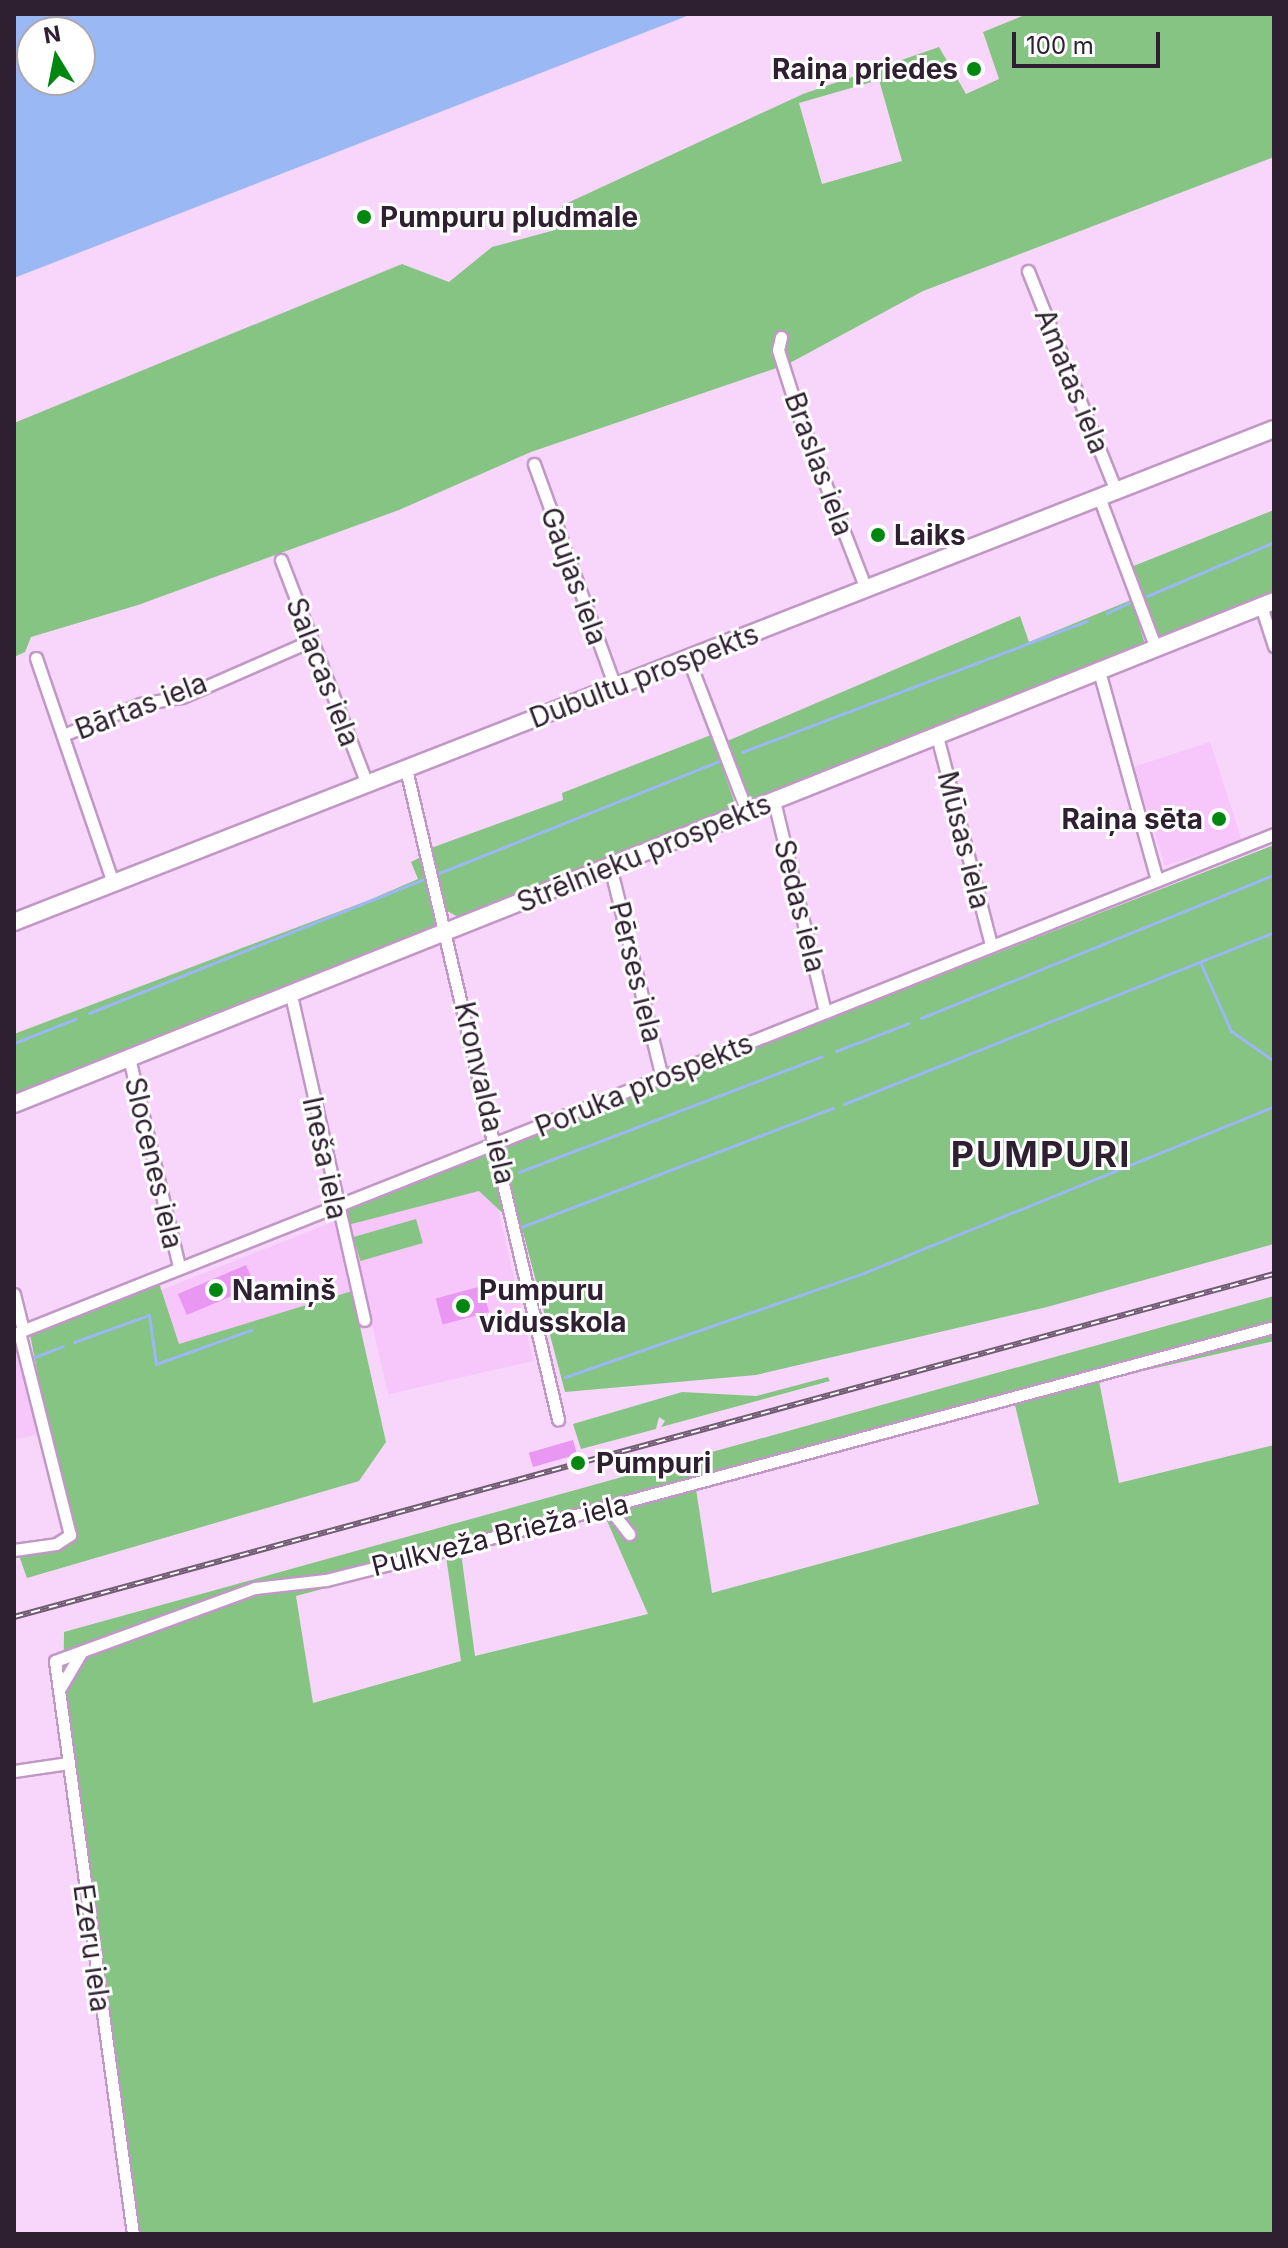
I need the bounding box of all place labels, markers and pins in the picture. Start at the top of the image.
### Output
place label: Raiņa priedes [772,52,958,86]
marker: Raiņa priedes [965,60,983,78]
place label: Pumpuru pludmale [380,200,638,234]
marker: Pumpuru pludmale [355,208,373,226]
place label: Laiks [894,518,966,552]
marker: Laiks [869,526,887,544]
place label: Raiņa sēta [1062,802,1203,836]
marker: Raiņa sēta [1210,810,1228,828]
place label: Namiņš [232,1273,336,1307]
place label: Pumpuru vidusskola [479,1273,626,1339]
marker: Namiņš [207,1281,225,1299]
marker: Pumpuru vidusskola [454,1297,472,1315]
place label: Pumpuri [596,1446,711,1480]
marker: Pumpuri [567,1452,589,1474]

